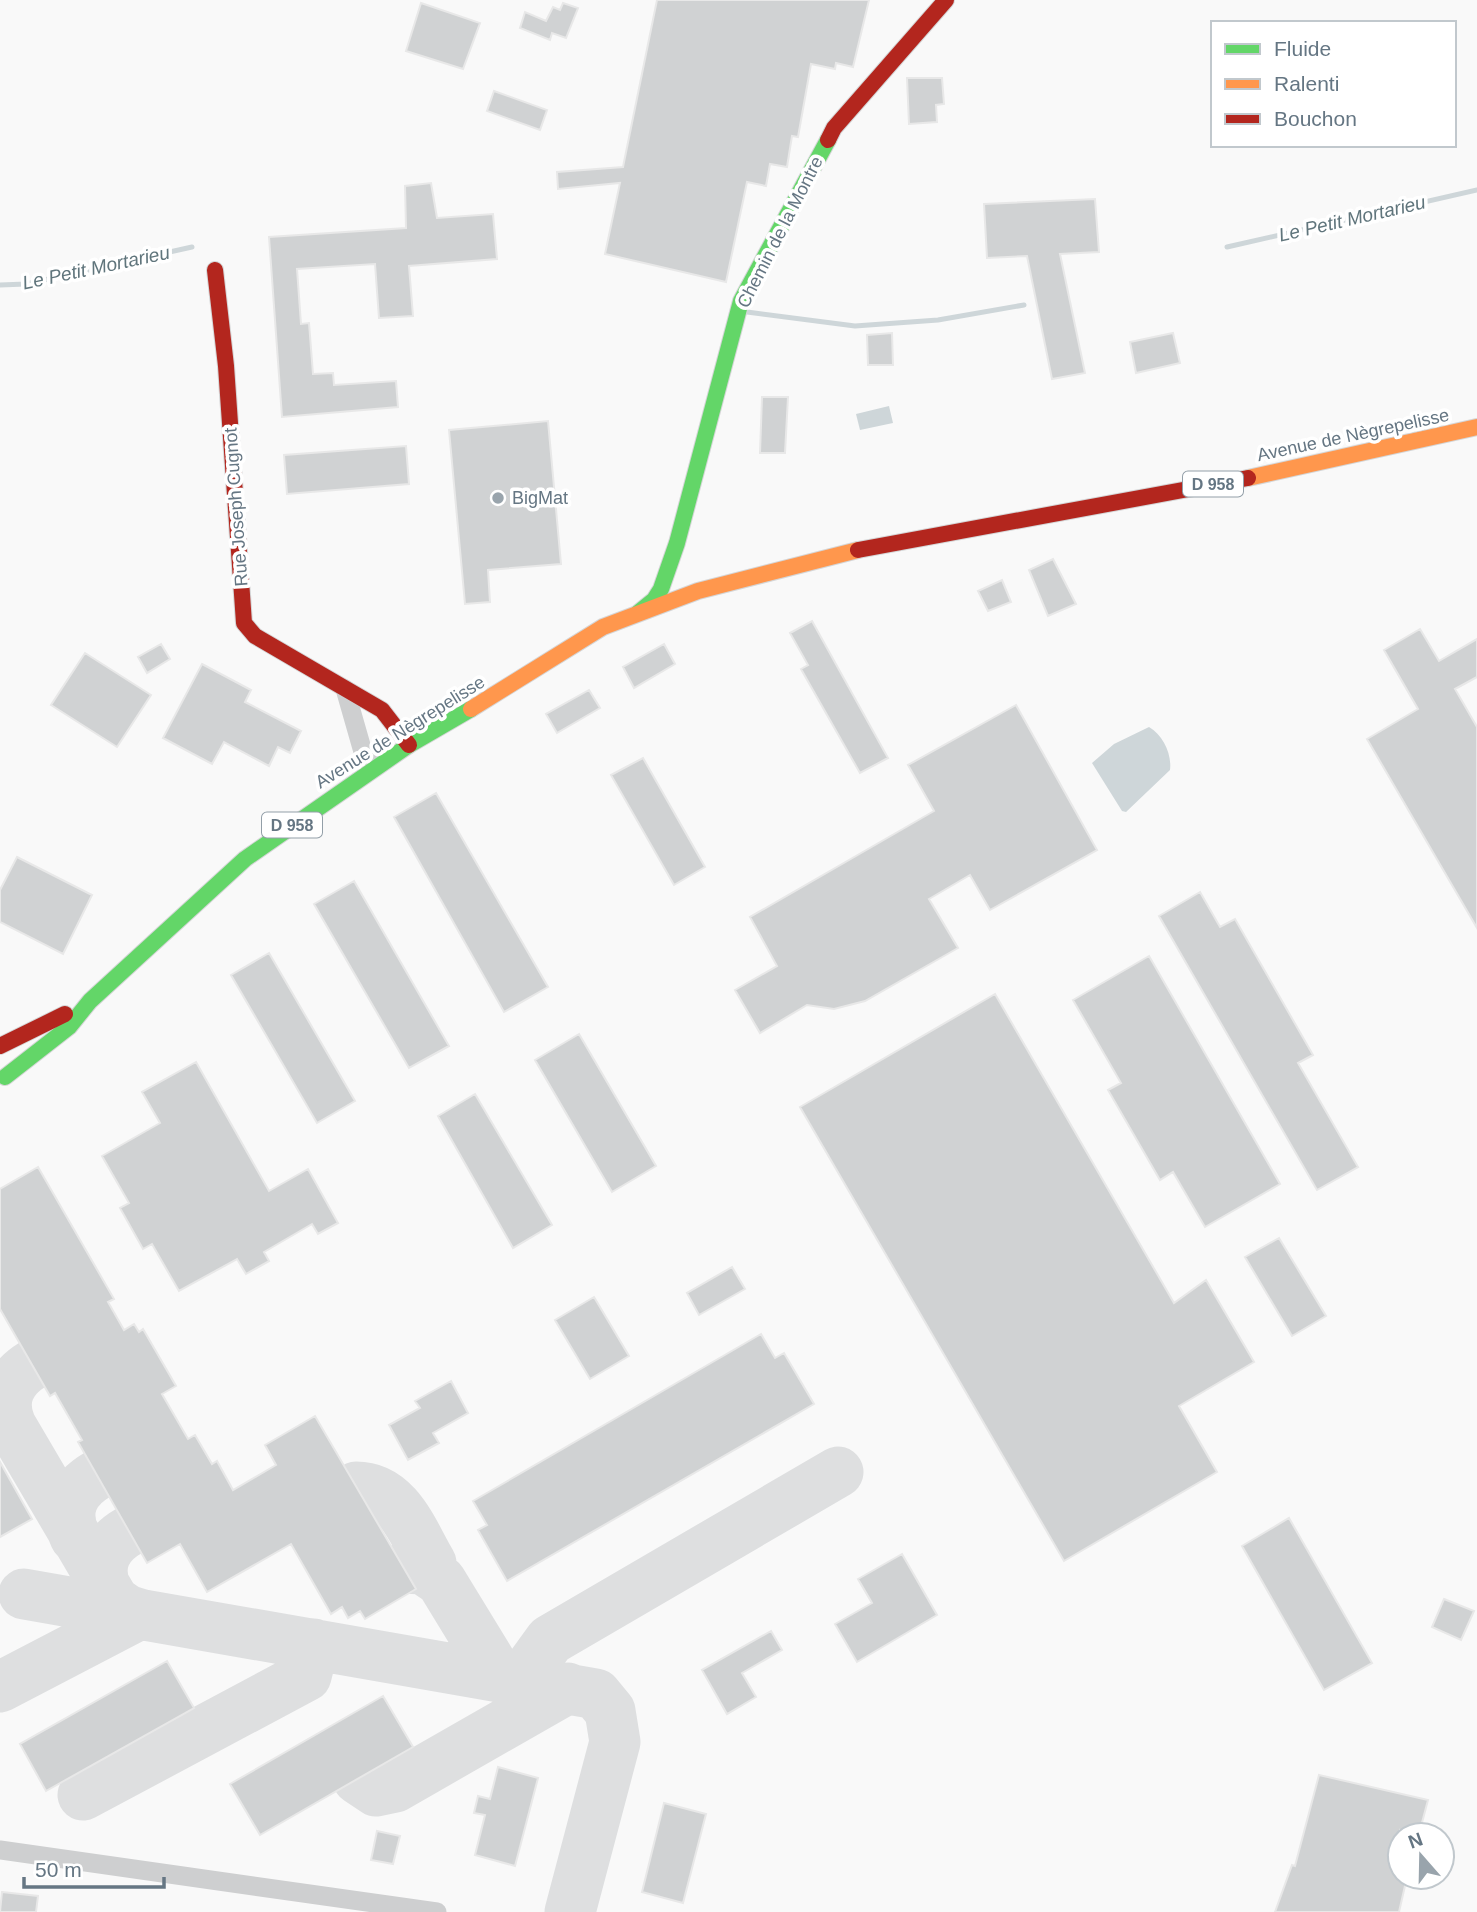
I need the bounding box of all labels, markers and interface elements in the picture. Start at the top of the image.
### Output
legend [1211,21,1456,147]
text: Fluide [1274,37,1331,60]
text: Ralenti [1274,72,1339,95]
text: Bouchon [1274,107,1357,130]
street label: Chemin de la Montre [733,153,827,311]
water label: Le Petit Mortarieu [1277,191,1428,246]
water label: Le Petit Mortarieu [21,242,172,293]
street label: Avenue de Nègrepelisse [1255,405,1451,465]
street label: Rue Joseph Cugnot [220,427,252,587]
road number: D 958 [1183,471,1243,496]
place label: BigMat [512,488,568,508]
marker: BigMat [490,490,506,506]
street label: Avenue de Nègrepelisse [312,672,488,792]
road number: D 958 [262,812,322,838]
north arrow [1386,1821,1456,1891]
text: N [1405,1828,1425,1853]
scale bar [24,1846,164,1890]
text: 50 m [35,1858,82,1881]

